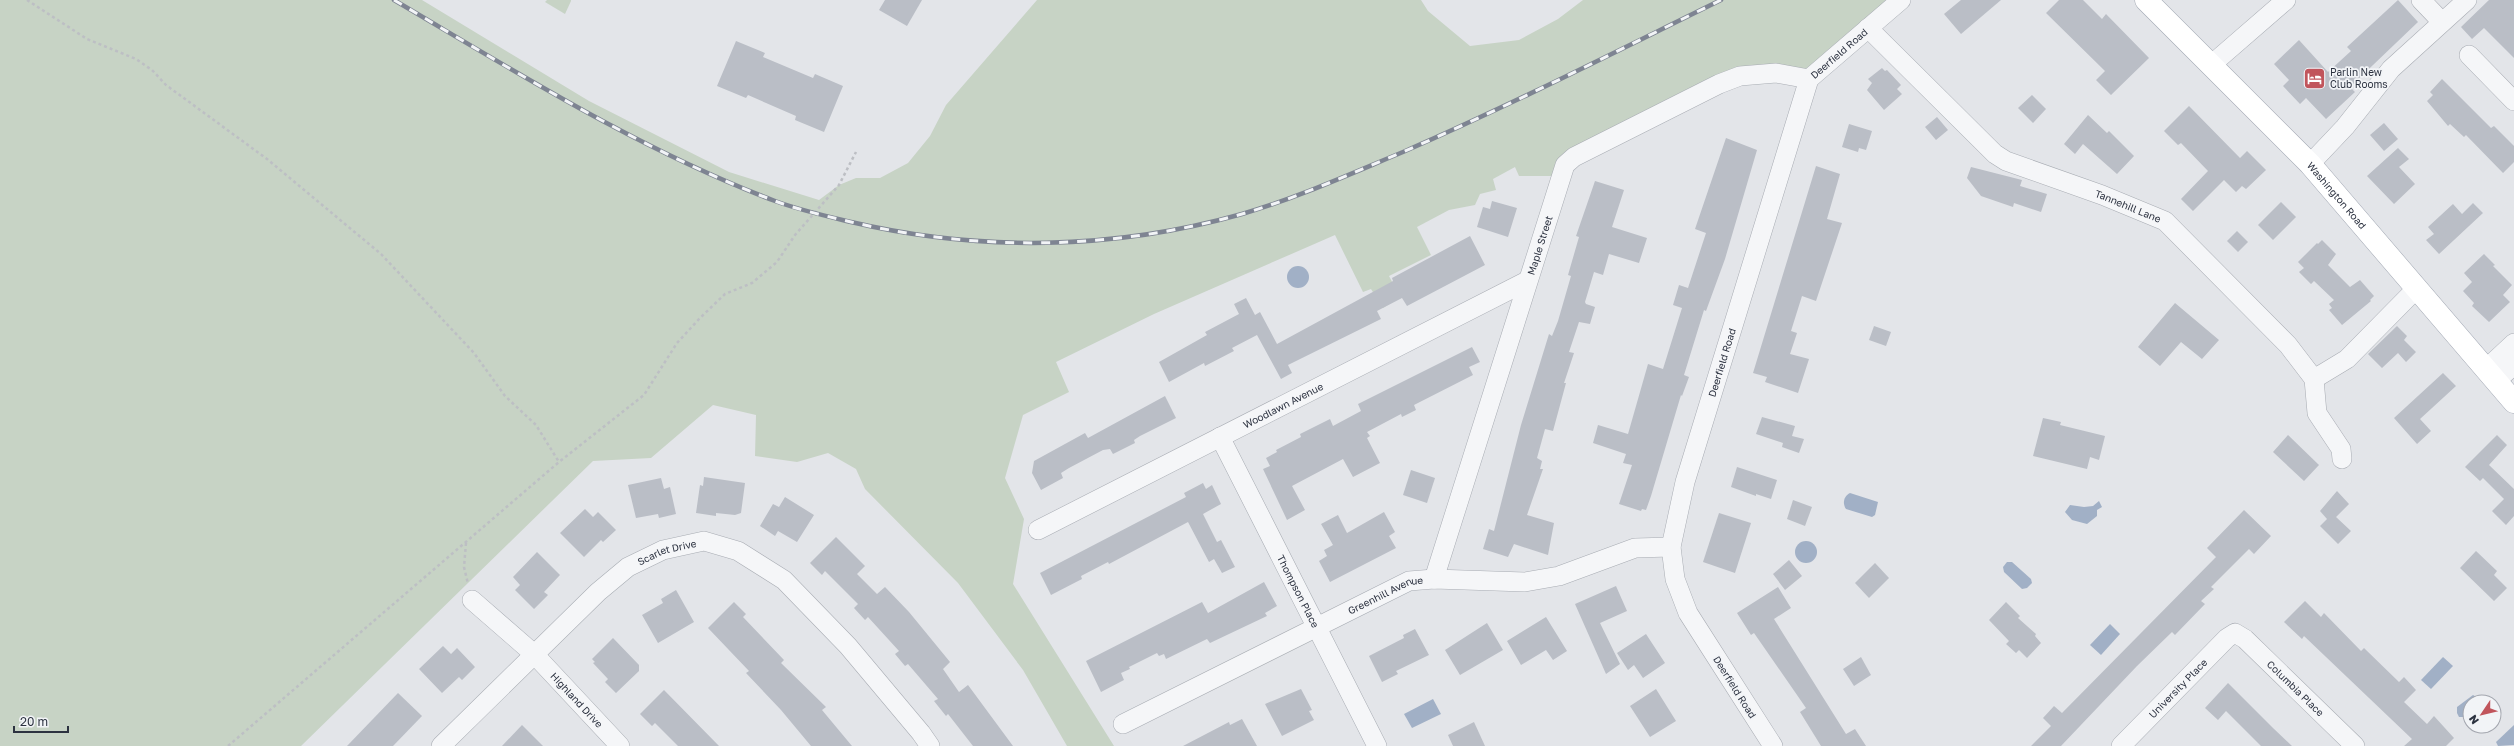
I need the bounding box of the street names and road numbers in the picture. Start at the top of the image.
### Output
street label: Deerfield Road [1808,26,1870,81]
street label: Washington Road [2305,159,2369,231]
street label: Tannehill Lane [2093,187,2163,225]
street label: Maple Street [1525,214,1555,276]
street label: Deerfield Road [1706,327,1738,398]
street label: Woodlawn Avenue [1241,380,1325,431]
street label: Scarlet Drive [635,537,698,568]
street label: Thompson Place [1275,553,1322,630]
street label: Greenhill Avenue [1346,574,1424,617]
street label: Deerfield Road [1711,654,1759,720]
street label: University Place [2146,656,2210,720]
street label: Columbia Place [2265,658,2327,719]
street label: Highland Drive [548,670,606,730]

